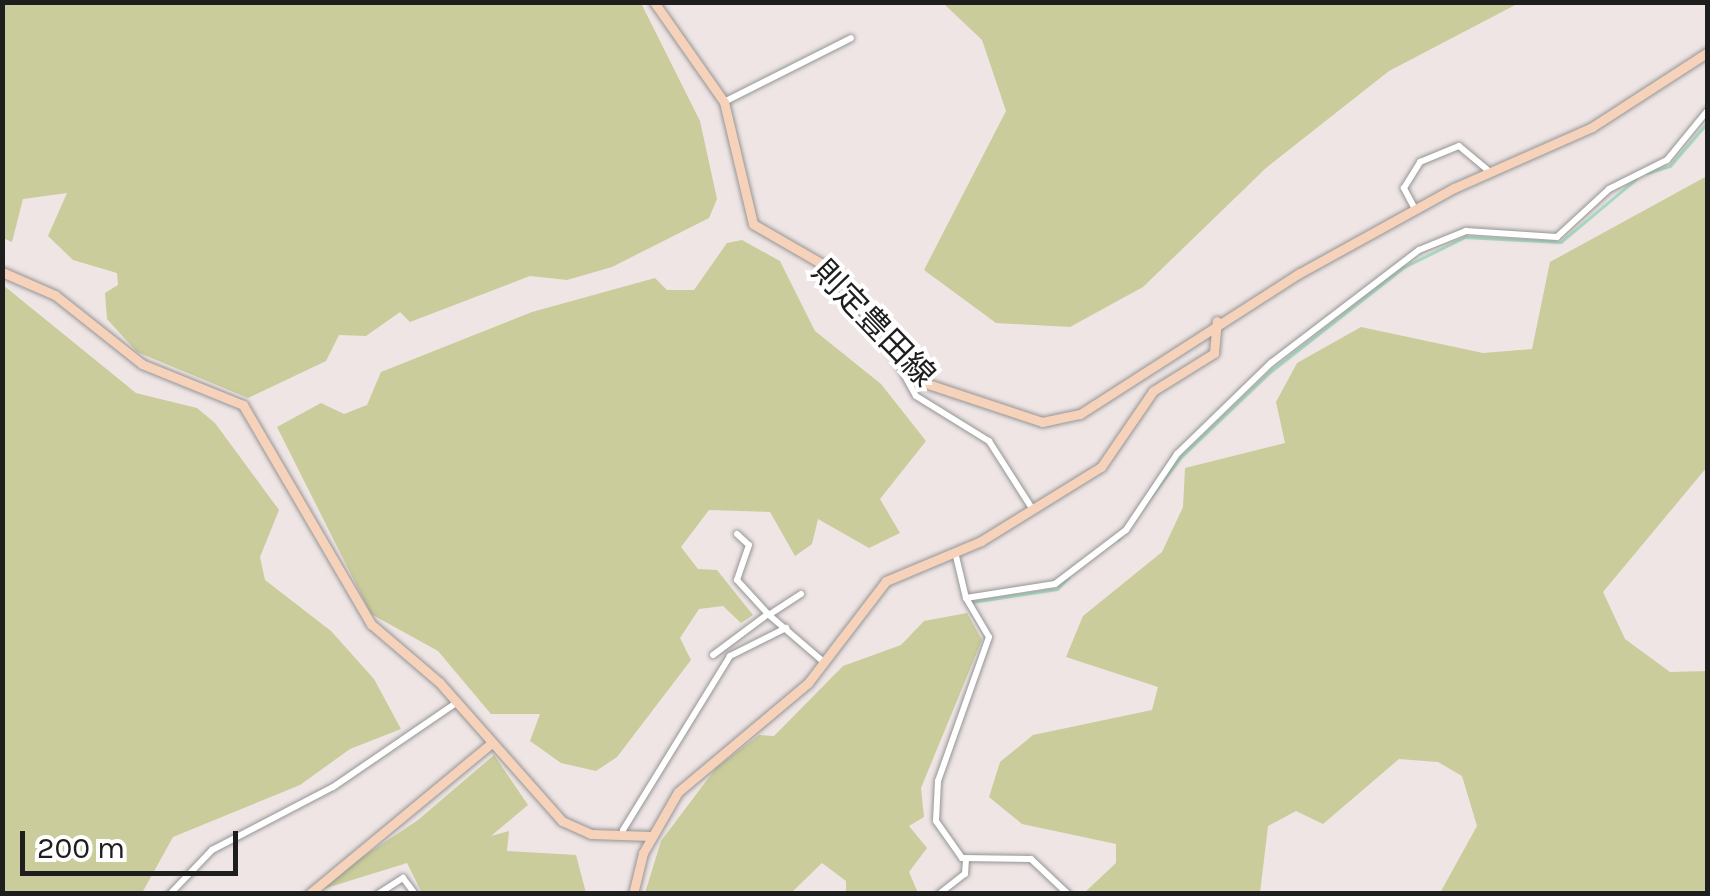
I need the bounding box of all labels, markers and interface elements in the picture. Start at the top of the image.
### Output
street label: 則定豊田線 [804,253,942,395]
scale bar [25,811,242,873]
text: 200 m [37,830,125,866]

